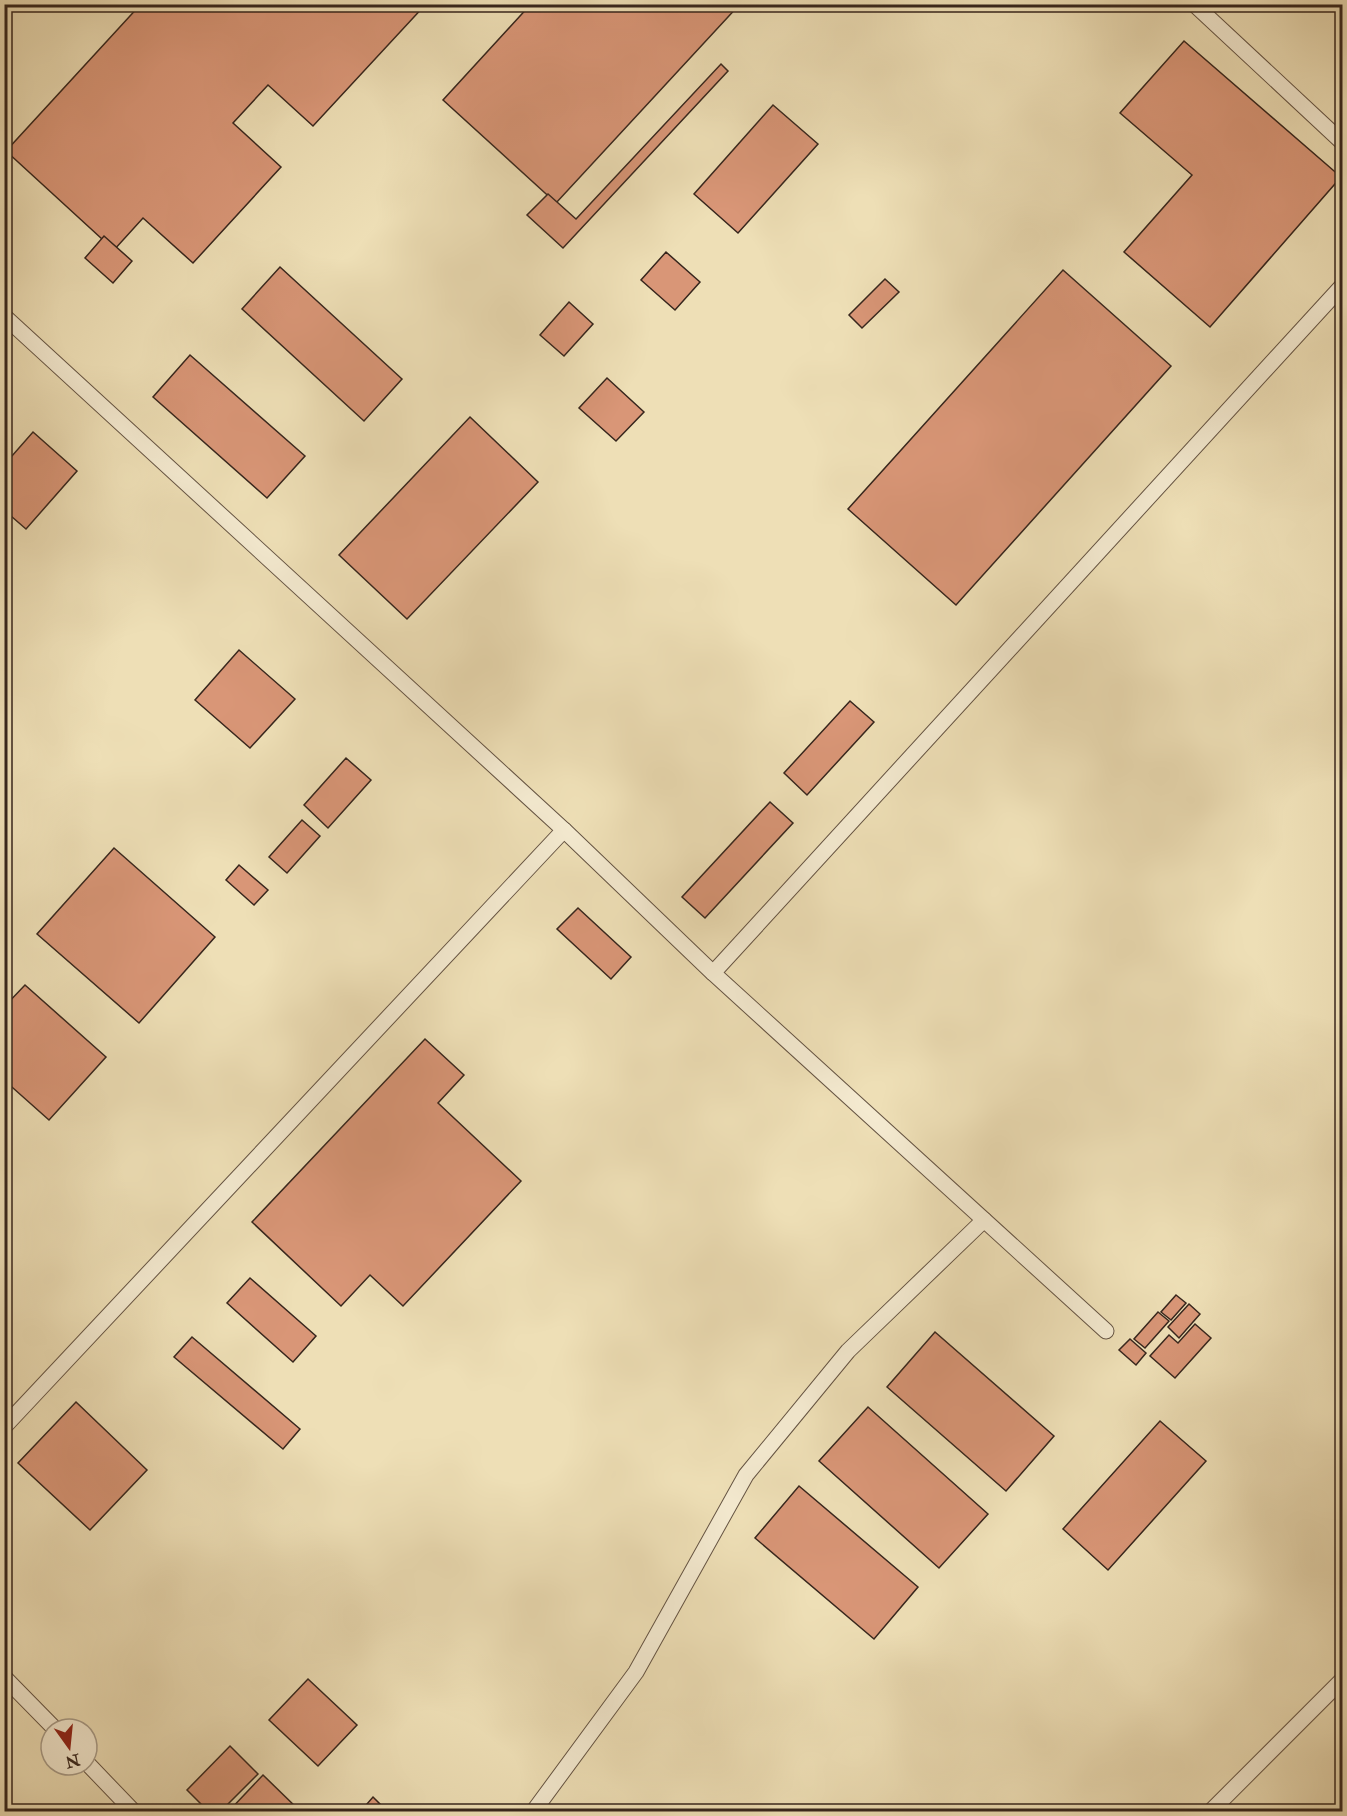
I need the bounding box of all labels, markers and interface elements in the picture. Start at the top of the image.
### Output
north arrow [39,1717,99,1777]
text: N [62,1749,83,1772]

